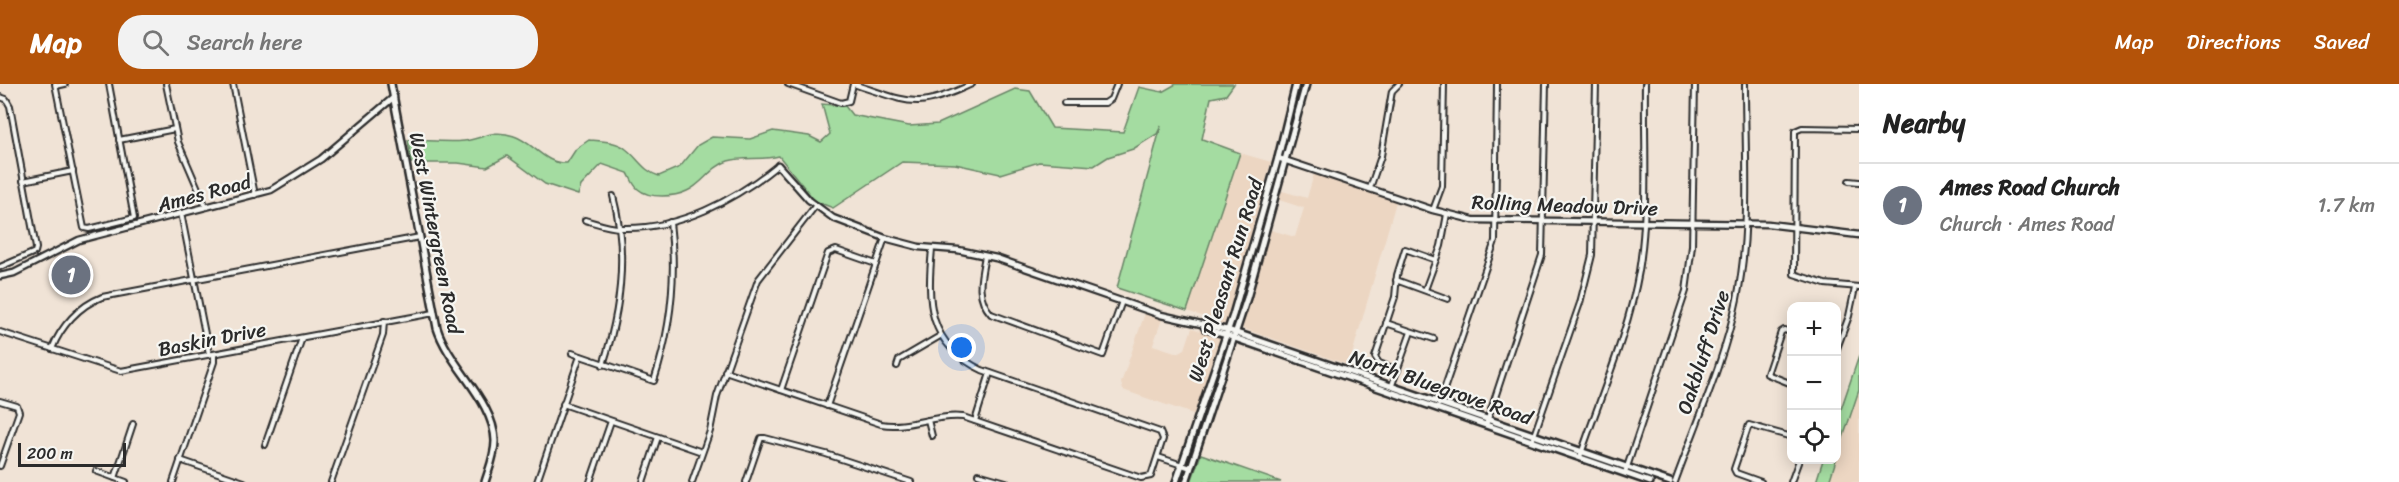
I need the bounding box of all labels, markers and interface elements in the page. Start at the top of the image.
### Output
search box [118,15,538,69]
text: Map [30,18,82,67]
text: Search here [187,23,303,62]
text: Map [2115,23,2153,61]
text: Directions [2186,23,2281,61]
text: Saved [2314,23,2369,61]
icon: search [139,26,172,59]
text: Nearby [1883,100,1965,146]
street label: West Wintergreen Road [399,129,473,338]
street label: Ames Road [152,164,256,223]
text: Ames Road Church [1940,168,2120,207]
street label: West Pleasant Run Road [1178,173,1274,386]
street label: Rolling Meadow Drive [1471,185,1659,226]
text: 1 [1898,188,1907,223]
text: 1.7 km [2318,188,2375,223]
text: Church · Ames Road [1940,207,2114,242]
pin: 1 [52,252,90,297]
street label: Oakbluff Drive [1667,285,1740,419]
map controls [1787,302,1841,464]
button: + [1787,302,1841,356]
street label: Baskin Drive [155,312,269,367]
your location [947,333,976,362]
street label: North Bluegrove Road [1344,340,1539,436]
button: − [1787,356,1841,410]
button: locate [1787,410,1841,464]
text: 200 m [27,439,73,468]
scale bar [18,440,126,468]

